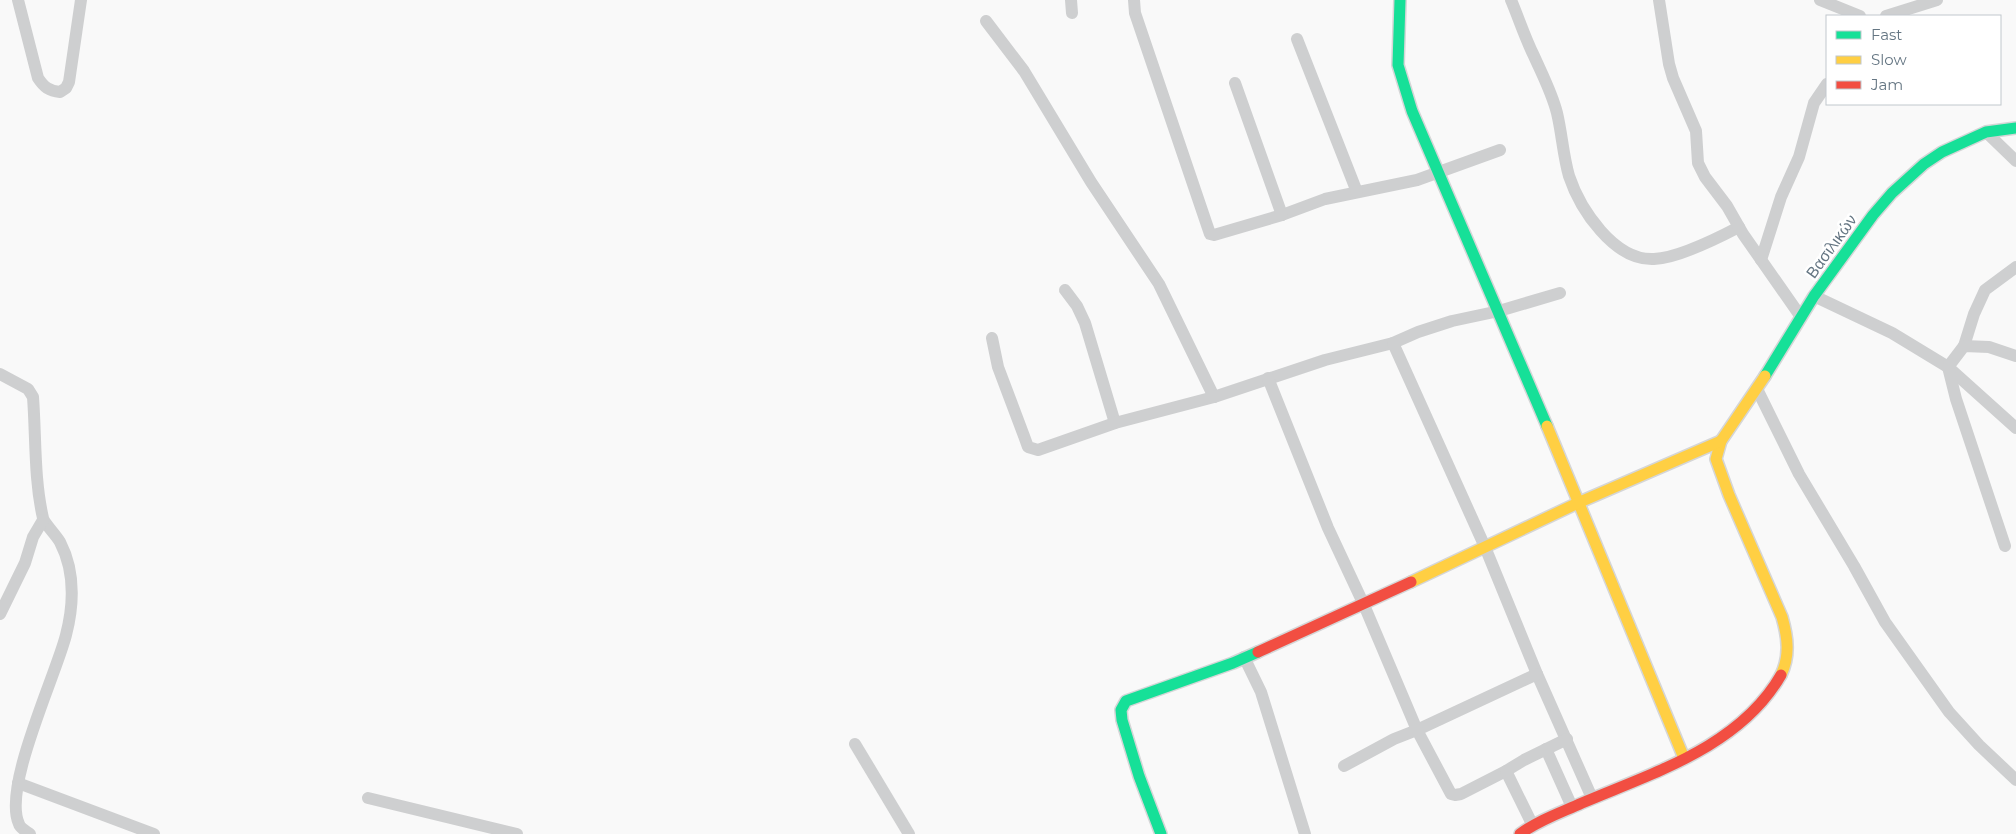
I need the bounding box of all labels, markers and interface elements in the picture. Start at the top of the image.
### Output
legend [1826,15,2001,105]
text: Fast [1871,25,1902,44]
text: Slow [1871,50,1907,69]
text: Jam [1870,75,1903,94]
street label: Βασιλικών [1802,211,1861,282]

